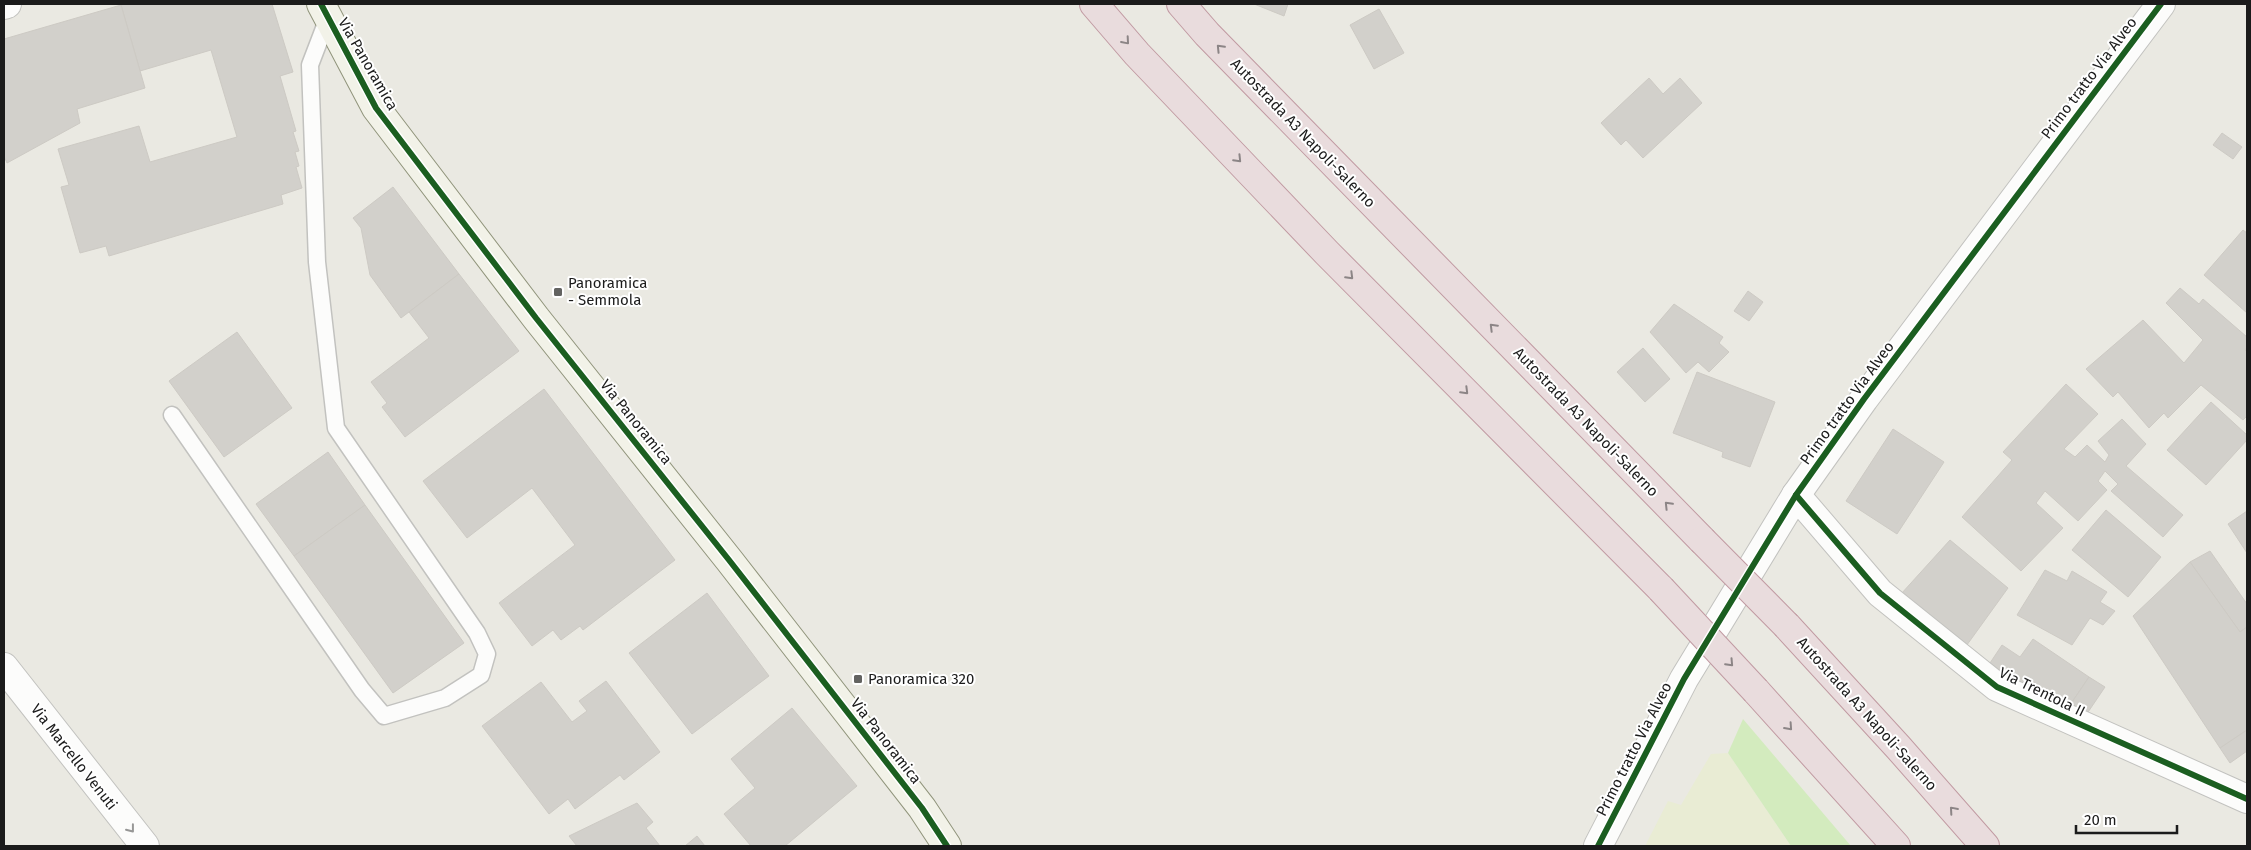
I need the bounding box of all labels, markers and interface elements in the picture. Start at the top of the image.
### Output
street label: Primo tratto Via Alveo [2037,13,2141,143]
street label: Via Panoramica [334,14,402,114]
one-way arrow [1121,35,1130,44]
one-way arrow [1217,45,1226,54]
street label: Autostrada A3 Napoli-Salerno [1227,55,1379,211]
one-way arrow [1232,153,1241,162]
one-way arrow [1345,270,1354,279]
place label: Panoramica - Semmola [568,274,647,309]
marker: Panoramica - Semmola [552,286,564,298]
one-way arrow [1490,323,1499,332]
street label: Primo tratto Via Alveo [1796,338,1898,468]
street label: Autostrada A3 Napoli-Salerno [1510,344,1662,500]
street label: Via Panoramica [596,376,676,468]
one-way arrow [1459,385,1468,394]
one-way arrow [1665,502,1674,511]
street label: Autostrada A3 Napoli-Salerno [1793,633,1941,795]
one-way arrow [1724,657,1733,666]
street label: Via Trentola II [1996,663,2088,721]
place label: Panoramica 320 [868,670,974,688]
marker: Panoramica 320 [852,673,864,685]
street label: Primo tratto Via Alveo [1592,679,1676,819]
street label: Via Panoramica [847,694,925,788]
street label: Via Marcello Venuti [27,700,121,814]
one-way arrow [1783,721,1792,730]
scale bar [2076,802,2177,834]
one-way arrow [1950,806,1959,815]
text: 20 m [2084,811,2117,829]
one-way arrow [126,823,134,832]

